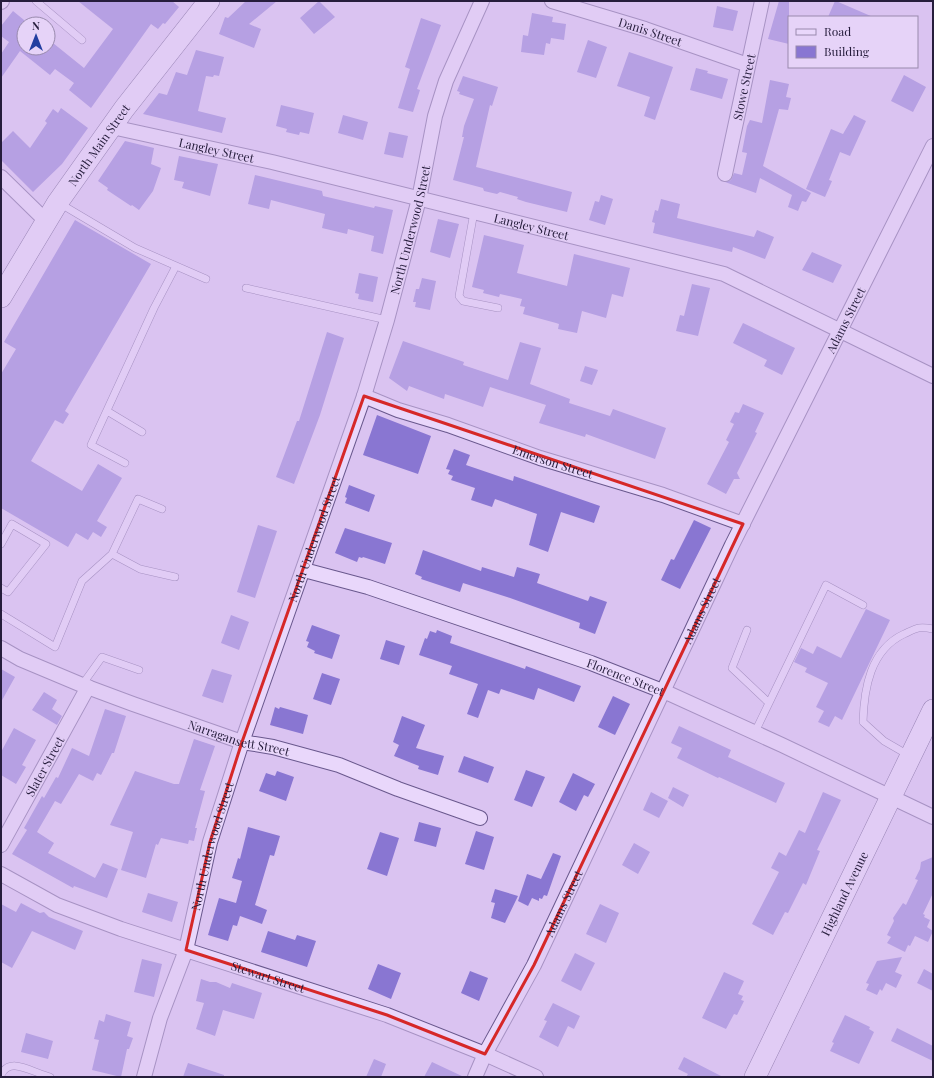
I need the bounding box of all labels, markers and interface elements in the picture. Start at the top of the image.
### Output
street label: Danis Street [617,14,685,50]
north arrow [16,16,56,56]
legend [788,16,918,68]
text: N [32,18,40,33]
text: Road [824,23,851,39]
text: Building [824,43,870,59]
street label: Stowe Street [729,51,759,122]
street label: North Main Street [64,100,134,189]
street label: Langley Street [177,134,256,166]
street label: North Underwood Street [386,163,433,296]
street label: Langley Street [492,209,571,243]
street label: Adams Street [822,284,869,357]
street label: Emerson Street [510,441,596,482]
street label: North Underwood Street [284,473,343,604]
street label: Adams Street [678,574,724,647]
street label: Florence Street [585,654,667,699]
street label: Narragansett Street [186,716,292,759]
street label: Slater Street [21,732,68,799]
street label: North Underwood Street [187,779,237,912]
street label: Highland Avenue [817,849,871,938]
street label: Adams Street [540,867,586,940]
street label: Stewart Street [229,957,308,996]

